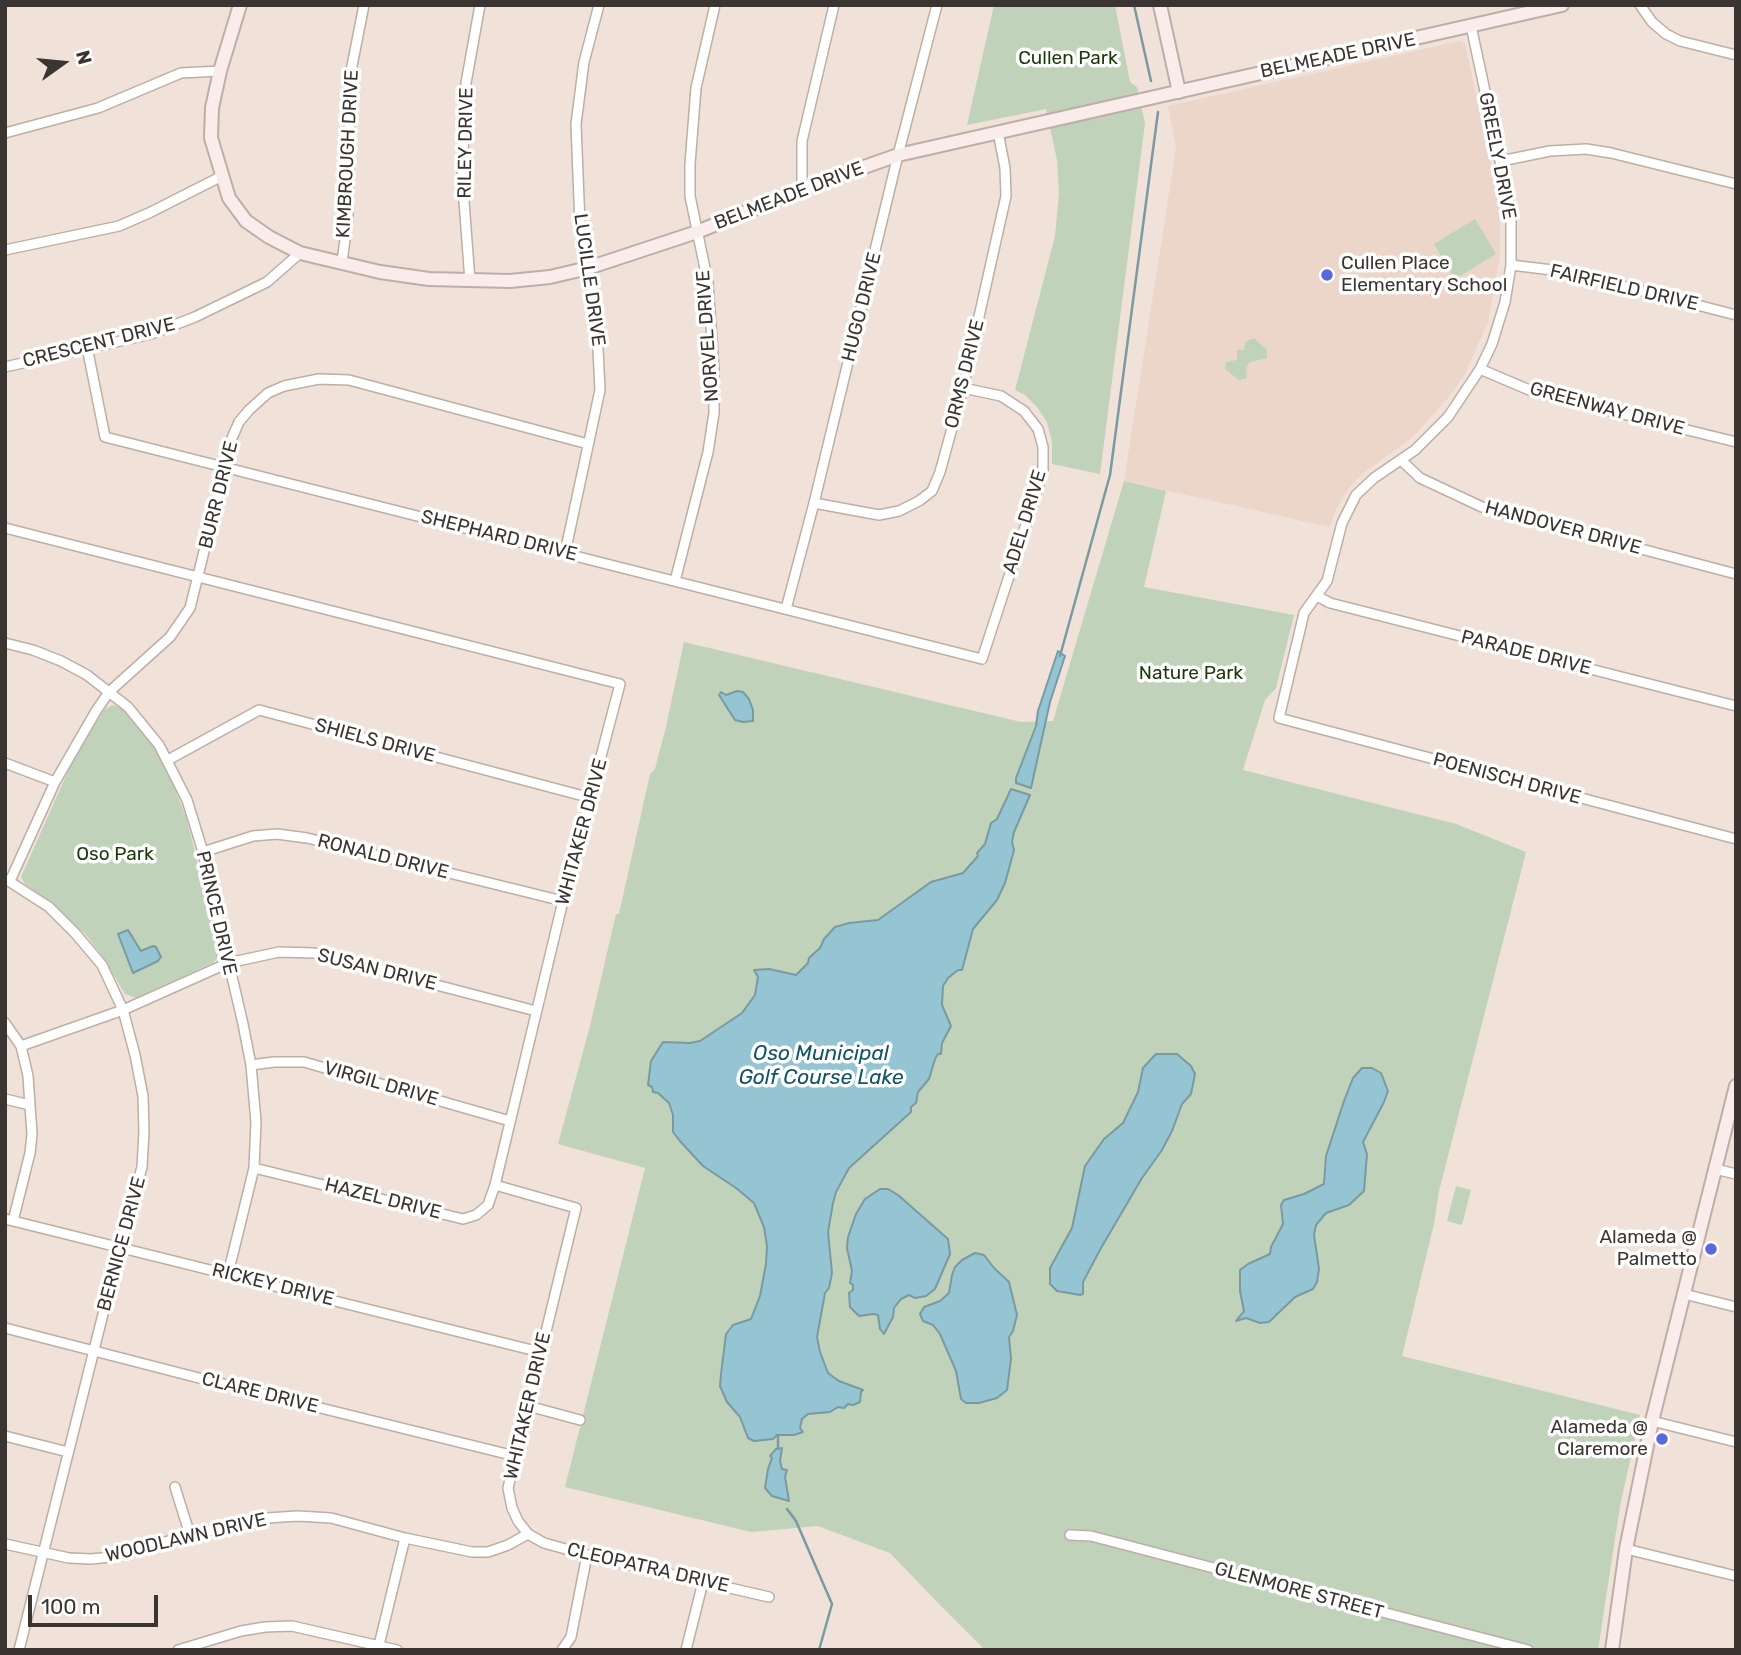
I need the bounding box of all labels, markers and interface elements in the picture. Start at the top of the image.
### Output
north arrow [28,28,98,98]
street label: BELMEADE DRIVE [1258,28,1418,84]
text: N [71,48,97,67]
park label: Cullen Park [1018,48,1118,70]
street label: KIMBROUGH DRIVE [332,69,364,239]
street label: RILEY DRIVE [454,87,478,199]
street label: GREELY DRIVE [1474,91,1520,221]
street label: BELMEADE DRIVE [711,157,867,235]
street label: LUCILLE DRIVE [568,212,610,348]
street label: HUGO DRIVE [837,250,887,364]
place label: Cullen Place Elementary School [1341,253,1507,297]
street label: FAIRFIELD DRIVE [1548,260,1700,316]
marker: Cullen Place Elementary School [1319,267,1335,283]
street label: NORVEL DRIVE [692,269,724,403]
street label: CRESCENT DRIVE [20,313,178,373]
street label: ORMS DRIVE [940,317,990,431]
street label: GREENWAY DRIVE [1527,377,1687,441]
street label: BURR DRIVE [195,439,243,551]
street label: ADEL DRIVE [998,467,1052,577]
street label: HANDOVER DRIVE [1482,496,1644,560]
street label: SHEPHARD DRIVE [418,506,580,566]
street label: PARADE DRIVE [1459,626,1593,680]
park label: Nature Park [1139,663,1243,685]
street label: SHIELS DRIVE [312,714,438,768]
street label: POENISCH DRIVE [1430,748,1584,810]
street label: WHITAKER DRIVE [551,756,613,908]
street label: RONALD DRIVE [315,830,451,884]
park label: Oso Park [76,844,154,866]
street label: PRINCE DRIVE [191,849,241,977]
street label: SUSAN DRIVE [315,944,439,996]
water label: Oso Municipal Golf Course Lake [738,1041,904,1091]
street label: VIRGIL DRIVE [321,1057,441,1111]
street label: BERNICE DRIVE [93,1174,151,1314]
street label: HAZEL DRIVE [322,1174,444,1224]
place label: Alameda @ Palmetto [1599,1227,1697,1271]
marker: Alameda @ Palmetto [1703,1241,1719,1257]
street label: RICKEY DRIVE [210,1259,336,1311]
street label: WHITAKER DRIVE [500,1330,556,1482]
street label: CLARE DRIVE [199,1367,321,1419]
place label: Alameda @ Claremore [1550,1417,1648,1461]
marker: Alameda @ Claremore [1654,1431,1670,1447]
street label: WOODLAWN DRIVE [103,1508,269,1568]
street label: CLEOPATRA DRIVE [565,1538,731,1598]
street label: GLENMORE STREET [1212,1557,1386,1625]
scale bar [32,1582,161,1626]
text: 100 m [41,1594,100,1619]

